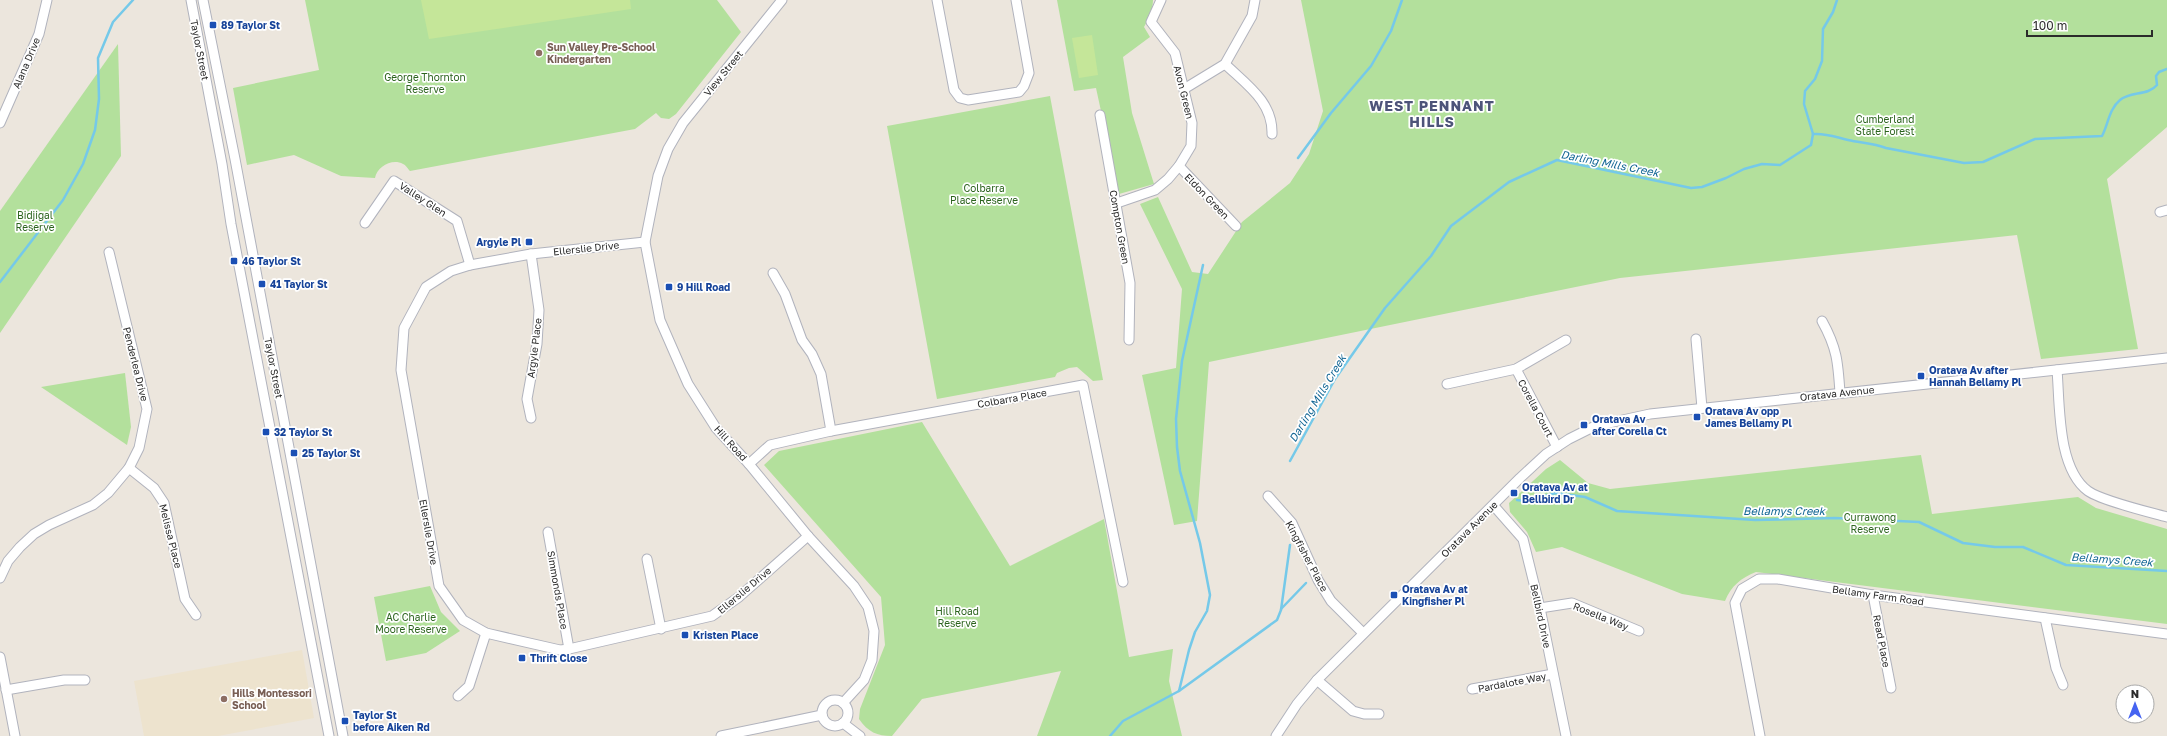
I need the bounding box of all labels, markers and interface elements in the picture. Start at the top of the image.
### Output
scale bar [2027,12,2152,38]
text: 100 m [2033,18,2067,33]
street label: Taylor Street [188,19,212,81]
place label: 89 Taylor St [221,19,280,31]
marker: 89 Taylor St [208,20,218,30]
street label: Alana Drive [10,35,42,90]
place label: Sun Valley Pre-School Kindergarten [547,41,656,65]
marker: Sun Valley Pre-School Kindergarten [534,48,544,58]
street label: View Street [701,48,745,98]
street label: Avon Green [1172,64,1196,120]
park label: George Thornton Reserve [384,71,466,95]
district label: WEST PENNANT HILLS [1369,97,1495,130]
park label: Cumberland State Forest [1856,113,1914,137]
water label: Darling Mills Creek [1560,147,1662,180]
street label: Eldon Green [1182,171,1232,221]
street label: Valley Glen [397,179,449,219]
park label: Colbarra Place Reserve [950,182,1018,206]
street label: Compton Green [1108,189,1132,265]
park label: Bidjigal Reserve [16,209,55,233]
place label: Argyle Pl [476,236,522,248]
marker: Argyle Pl [524,237,534,247]
street label: Ellerslie Drive [552,239,620,257]
place label: 46 Taylor St [242,255,301,267]
marker: 46 Taylor St [229,256,239,266]
place label: 41 Taylor St [270,278,328,290]
marker: 41 Taylor St [257,279,267,289]
place label: 9 Hill Road [677,281,730,293]
marker: 9 Hill Road [664,282,674,292]
street label: Argyle Place [524,317,544,379]
street label: Penderlea Drive [121,326,151,403]
street label: Taylor Street [262,337,286,399]
water label: Darling Mills Creek [1286,350,1350,445]
place label: Oratava Av after Hannah Bellamy Pl [1929,364,2022,388]
marker: Oratava Av after Hannah Bellamy Pl [1916,371,1926,381]
street label: Corella Court [1516,377,1556,439]
street label: Oratava Avenue [1799,383,1875,403]
street label: Colbarra Place [976,386,1048,410]
place label: Oratava Av opp James Bellamy Pl [1705,405,1792,429]
marker: Oratava Av opp James Bellamy Pl [1692,412,1702,422]
place label: Oratava Av after Corella Ct [1592,413,1667,437]
marker: Oratava Av after Corella Ct [1579,420,1589,430]
street label: Hill Road [712,423,750,463]
place label: 32 Taylor St [274,426,332,438]
marker: 32 Taylor St [261,427,271,437]
place label: 25 Taylor St [302,447,360,459]
marker: 25 Taylor St [289,448,299,458]
place label: Oratava Av at Bellbird Dr [1522,481,1588,505]
marker: Oratava Av at Bellbird Dr [1509,488,1519,498]
street label: Ellerslie Drive [417,498,441,566]
street label: Oratava Avenue [1438,498,1500,560]
street label: Melissa Place [157,503,185,570]
water label: Bellamys Creek [1743,504,1827,518]
park label: Currawong Reserve [1844,511,1896,535]
street label: Kingfisher Place [1283,519,1331,594]
street label: Simmonds Place [545,550,571,630]
water label: Bellamys Creek [2071,550,2155,569]
street label: Ellerslie Drive [715,564,773,616]
place label: Oratava Av at Kingfisher Pl [1402,583,1468,607]
street label: Bellbird Drive [1528,583,1554,649]
street label: Bellamy Farm Road [1831,583,1925,607]
marker: Oratava Av at Kingfisher Pl [1389,590,1399,600]
street label: Rosella Way [1572,599,1631,633]
park label: Hill Road Reserve [935,605,979,629]
park label: AC Charlie Moore Reserve [375,611,447,635]
street label: Read Place [1871,614,1893,669]
place label: Kristen Place [693,629,758,641]
marker: Kristen Place [680,630,690,640]
place label: Thrift Close [530,652,588,664]
marker: Thrift Close [517,653,527,663]
street label: Pardalote Way [1477,669,1548,695]
north arrow [2115,684,2155,724]
place label: Hills Montessori School [232,687,312,711]
text: N [2131,687,2139,700]
marker: Hills Montessori School [219,694,229,704]
place label: Taylor St before Aiken Rd [353,709,430,733]
marker: Taylor St before Aiken Rd [340,716,350,726]

